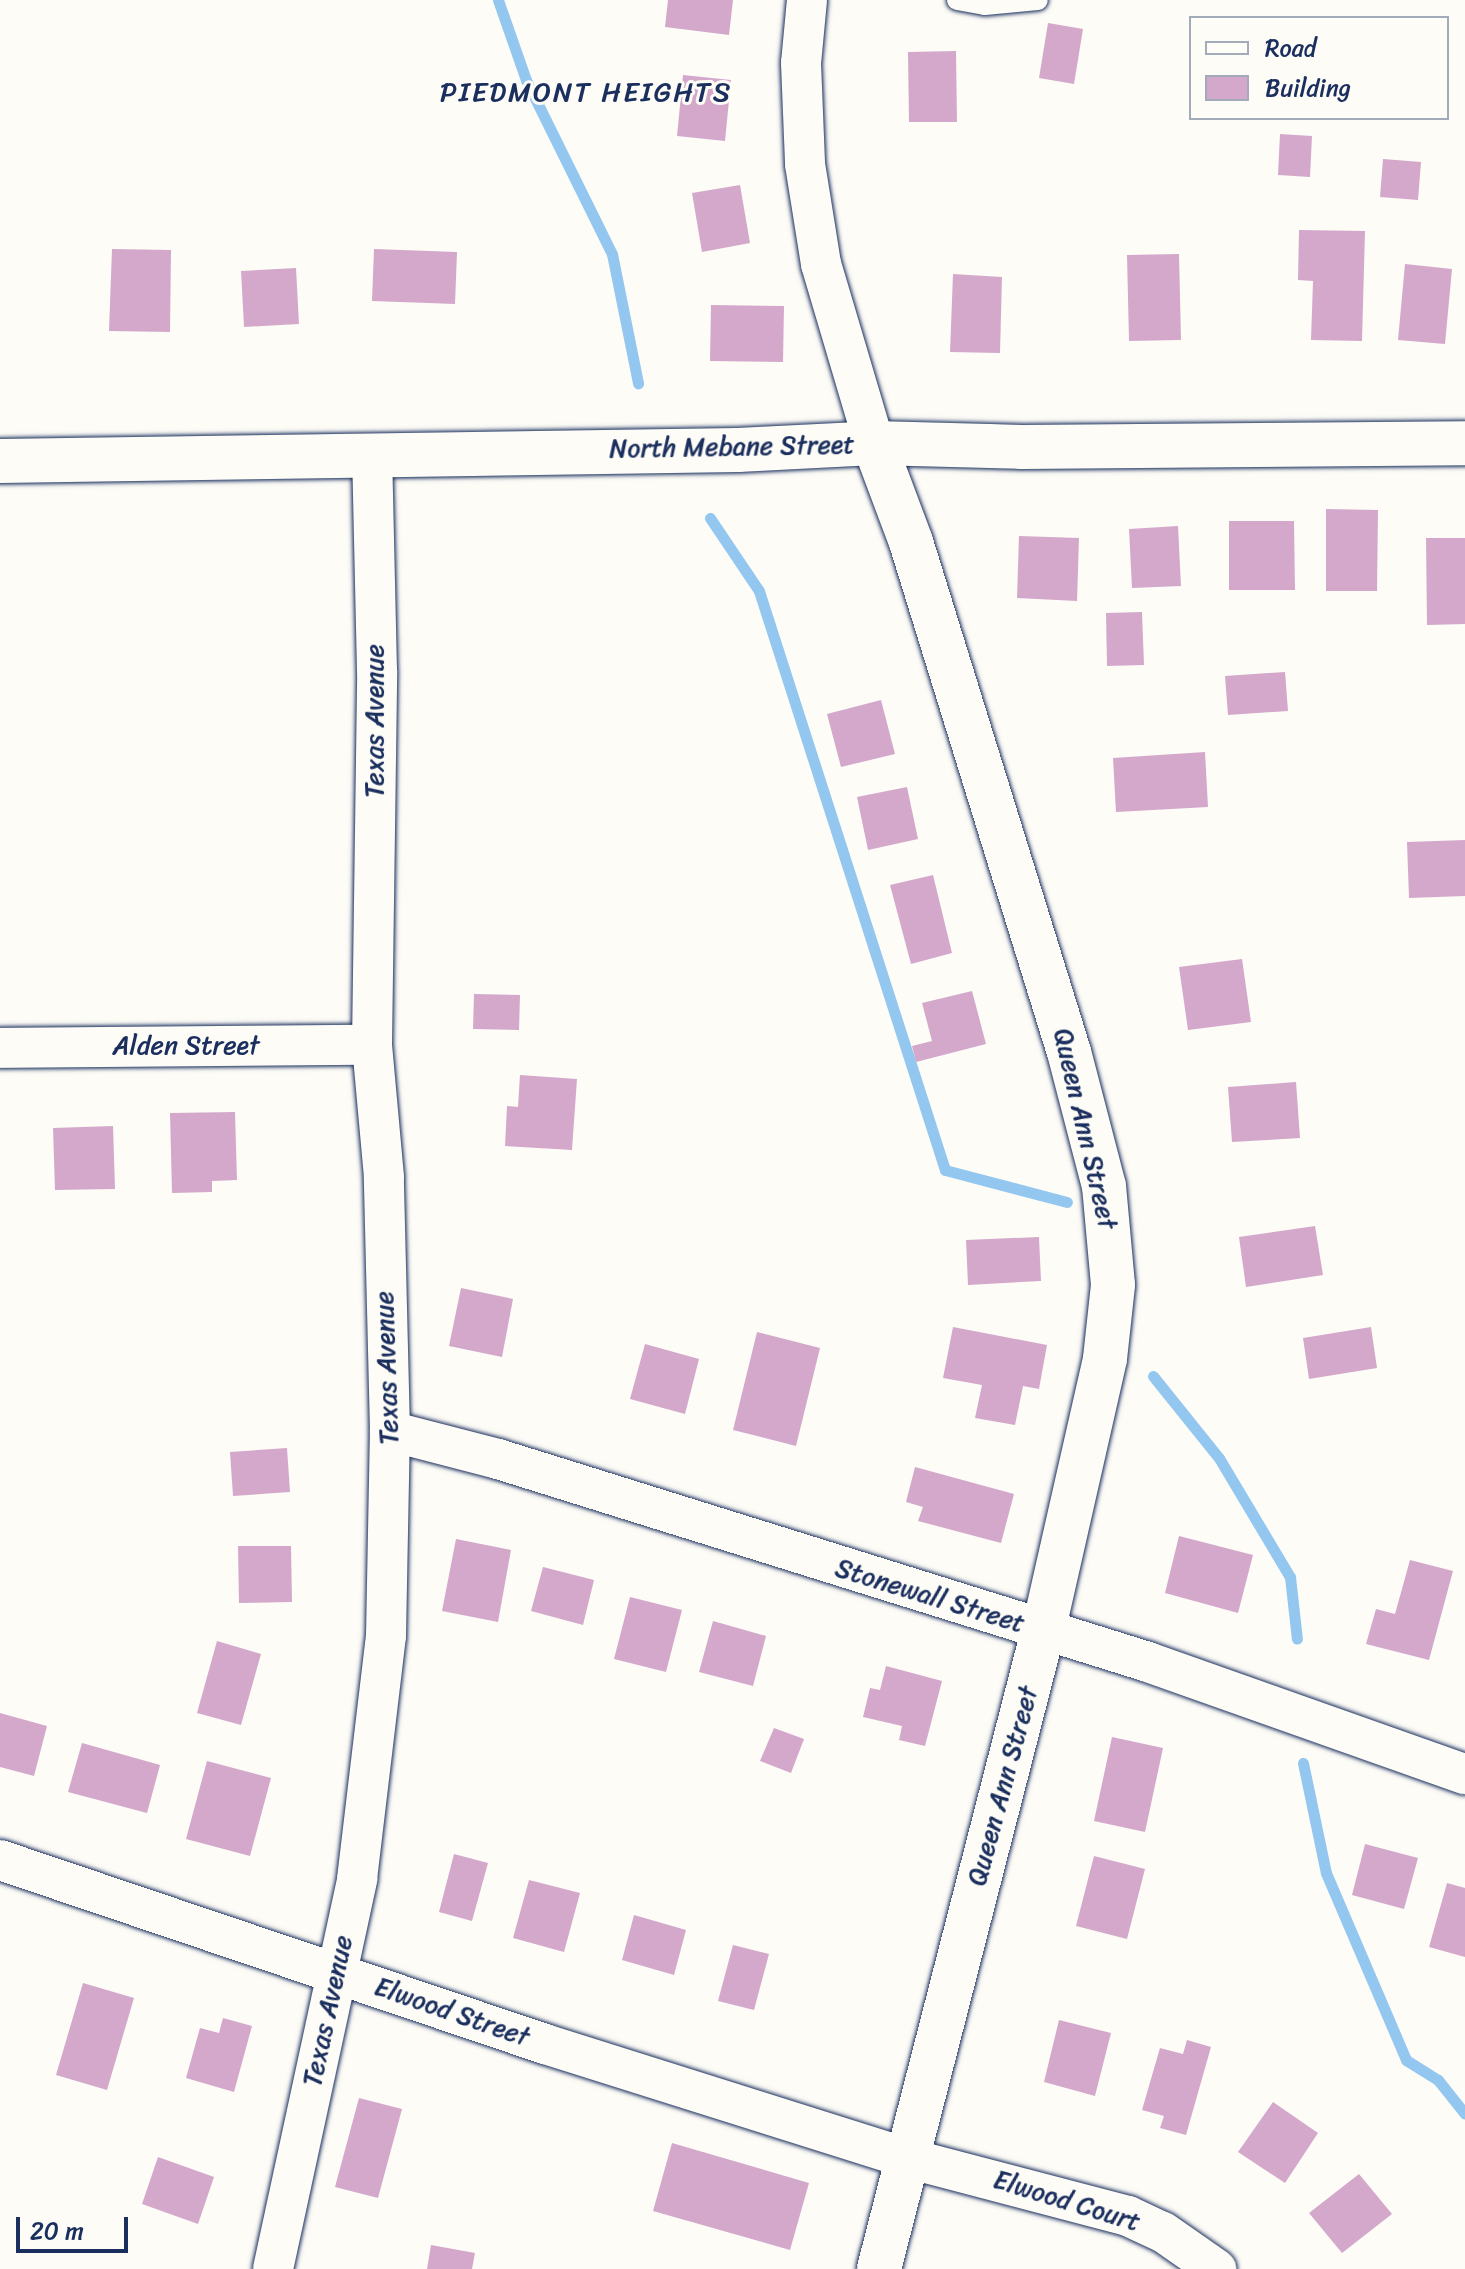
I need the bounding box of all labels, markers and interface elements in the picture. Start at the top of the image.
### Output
legend [1189,16,1449,120]
text: Road [1265,27,1316,69]
text: Building [1265,67,1351,109]
district label: PIEDMONT HEIGHTS [441,75,731,109]
street label: North Mebane Street [610,429,854,465]
street label: Texas Avenue [359,644,391,798]
street label: Queen Ann Street [1047,1026,1123,1232]
street label: Alden Street [112,1030,260,1062]
street label: Texas Avenue [369,1291,405,1445]
street label: Stonewall Street [832,1552,1028,1640]
street label: Queen Ann Street [961,1683,1045,1889]
street label: Texas Avenue [297,1933,359,2089]
street label: Elwood Street [370,1971,534,2053]
street label: Elwood Court [990,2164,1144,2238]
scale bar [20,2201,132,2251]
text: 20 m [30,2210,84,2252]

